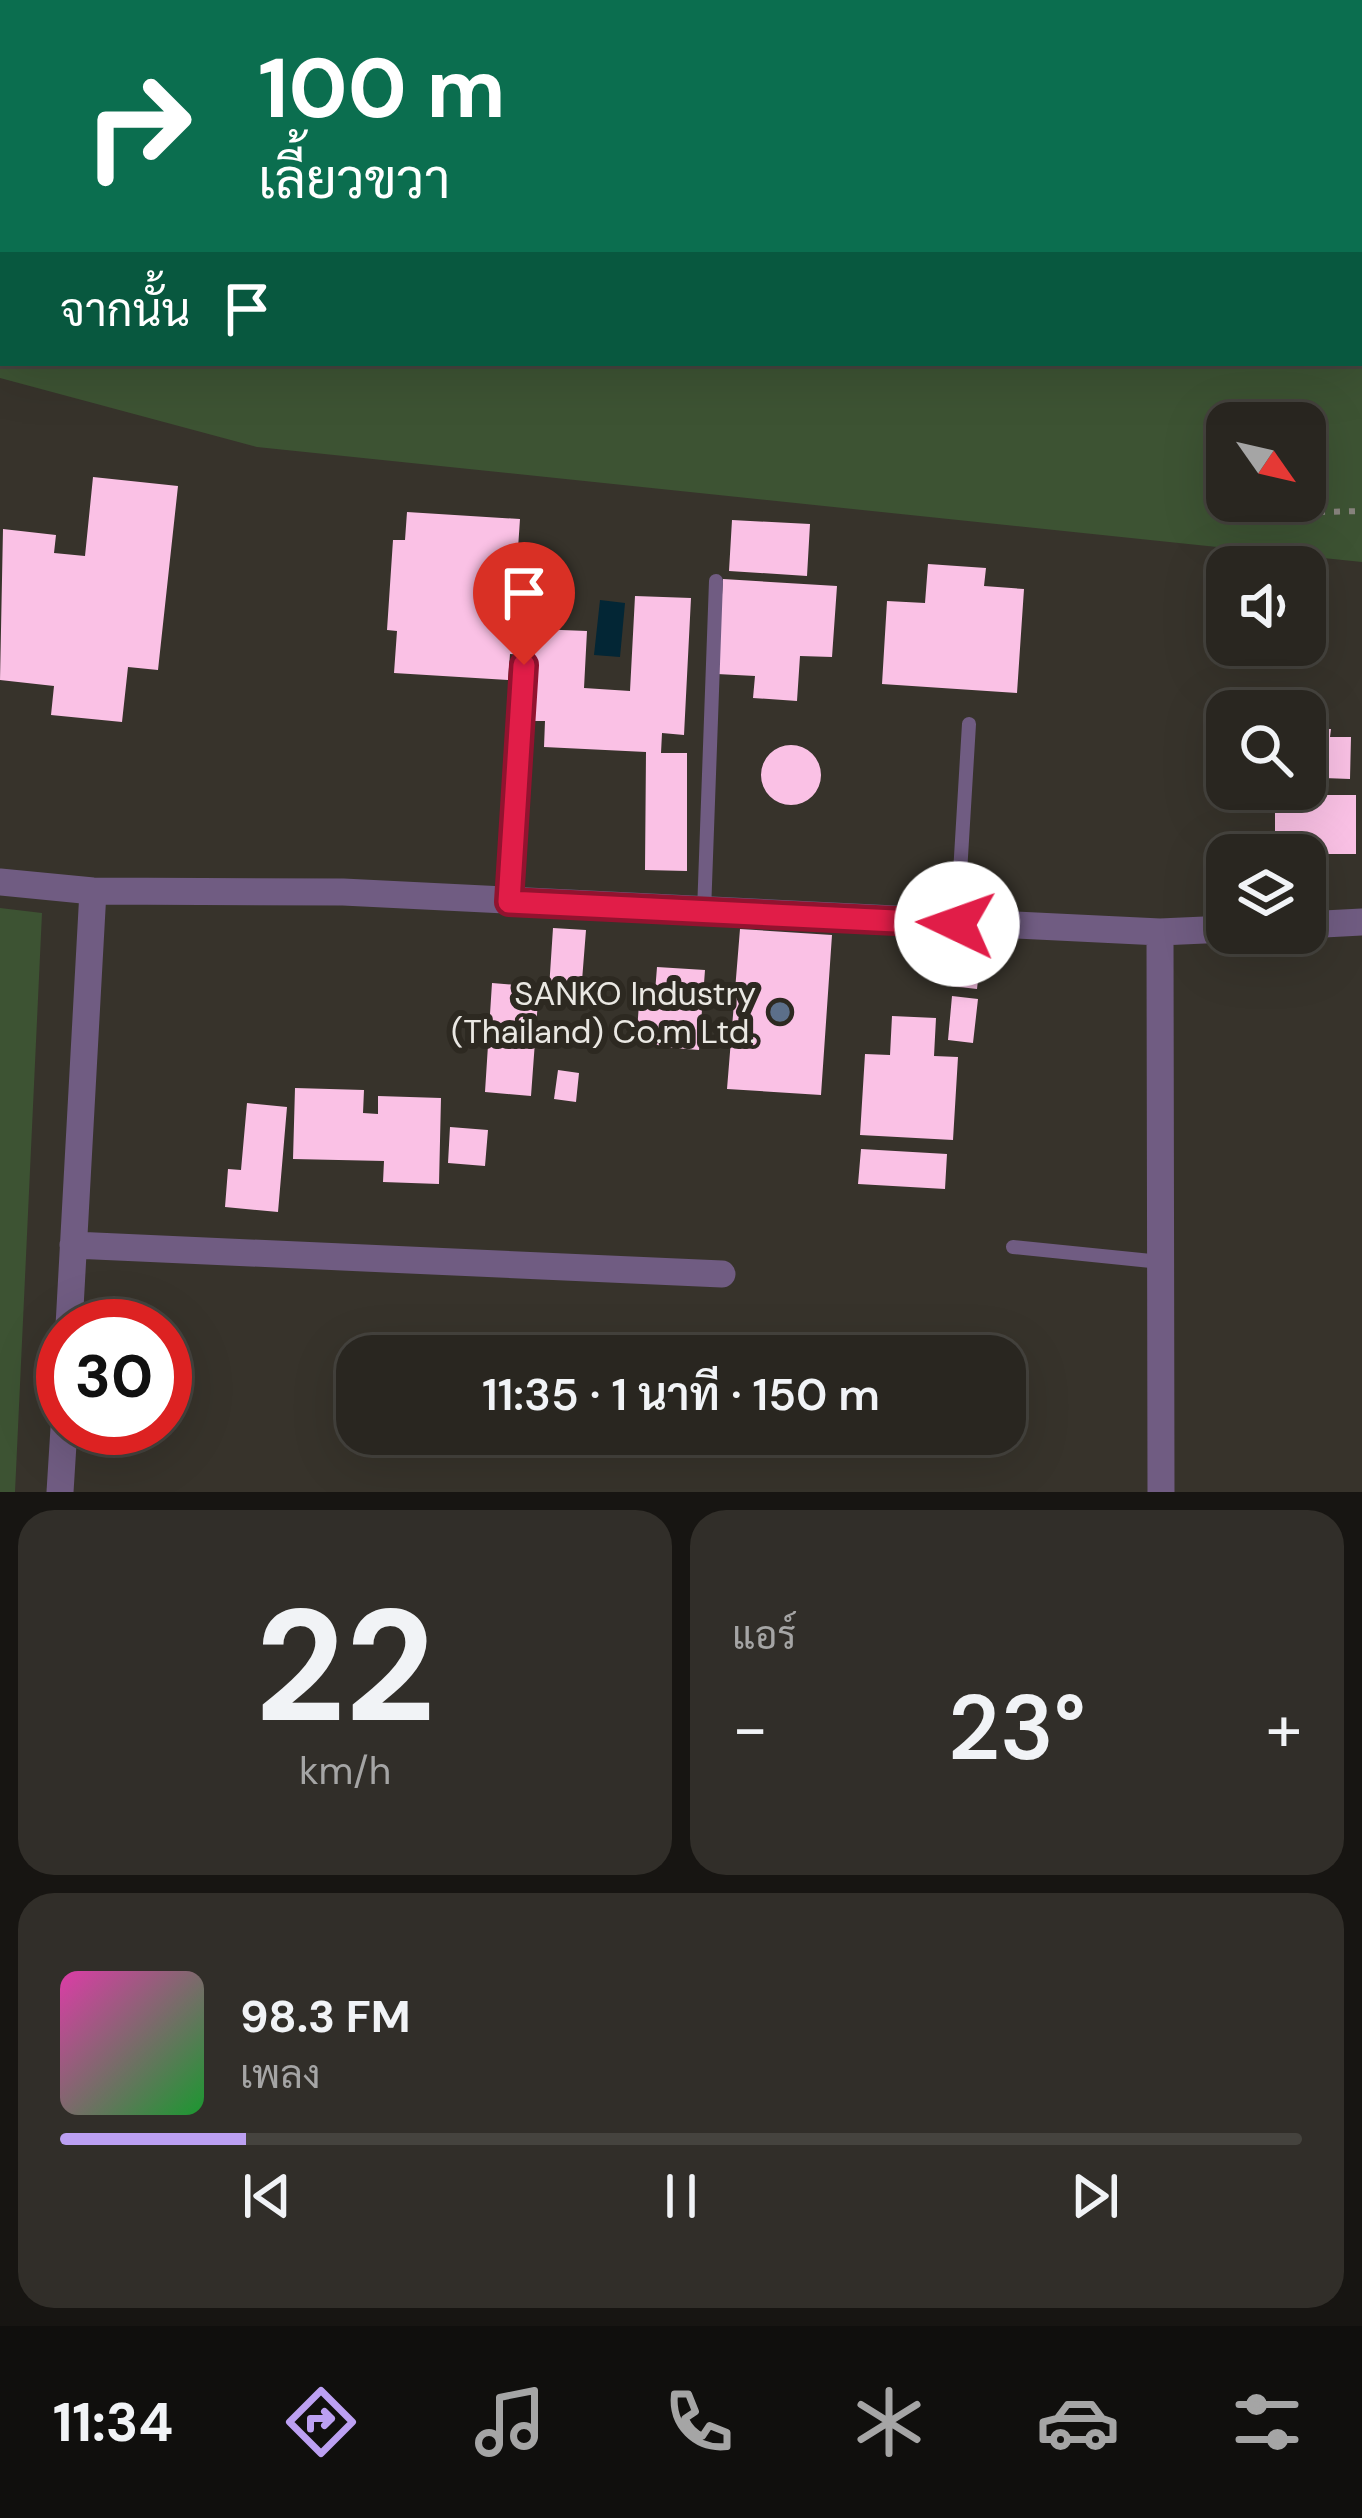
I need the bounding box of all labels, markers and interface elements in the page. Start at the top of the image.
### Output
text: 100 m [258,34,506,143]
icon: right [60,48,216,204]
text: เลี้ยวขวา [258,144,451,215]
icon: arrive [214,276,280,342]
text: จากนั้น [60,281,190,340]
north arrow [1206,402,1326,522]
map controls [1206,402,1326,954]
pin [473,542,575,665]
button: sound [1206,546,1326,666]
icon: arrive [491,560,557,626]
button: search [1206,690,1326,810]
button: layers [1206,834,1326,954]
position arrow [894,861,1020,987]
place label: SANKO Industry (Thailand) Co.m Ltd. [451,972,756,1053]
marker: SANKO Industry (Thailand) Co.m Ltd. [767,999,793,1025]
speed limit sign: 30 [36,1299,192,1455]
text: 11:35 · 1 นาที · 150 m [482,1365,880,1424]
text: 22 [255,1565,435,1768]
text: แอร์ [732,1610,796,1661]
text: 23° [948,1670,1086,1787]
text: − [732,1686,768,1771]
text: + [1266,1686,1302,1771]
text: km/h [299,1745,391,1796]
text: 98.3 FM [240,1987,411,2046]
text: เพลง [240,2049,321,2100]
icon: previous [234,2163,300,2229]
icon: pause [648,2163,714,2229]
icon: next [1062,2163,1128,2229]
icon: directions [279,2380,363,2464]
icon: music [468,2380,552,2464]
icon: phone [657,2380,741,2464]
icon: climate [847,2380,931,2464]
icon: car [1036,2380,1120,2464]
icon: filters [1225,2380,1309,2464]
text: 11:34 [53,2387,173,2458]

